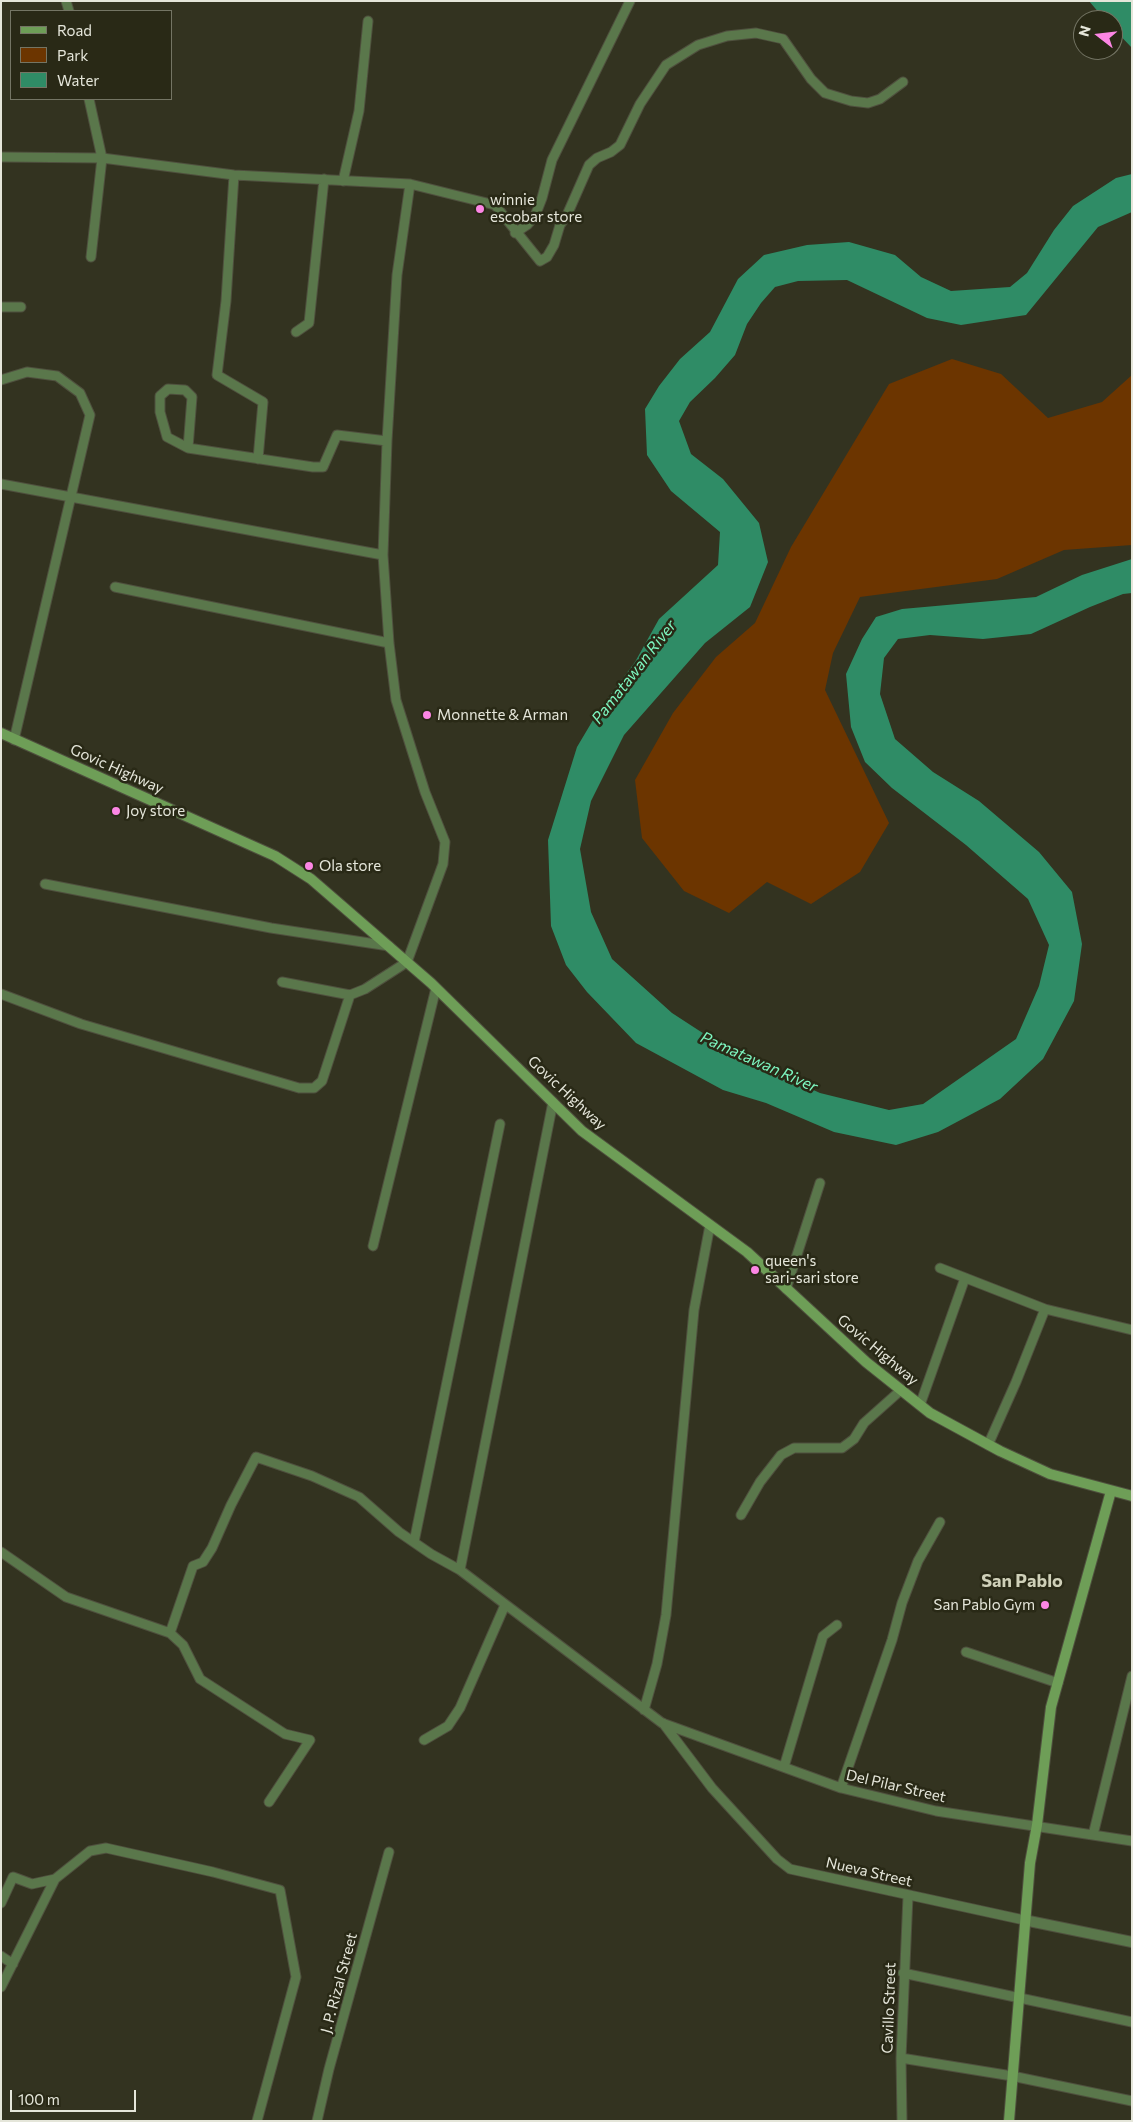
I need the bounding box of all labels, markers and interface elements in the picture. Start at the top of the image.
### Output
legend [10,10,172,100]
north arrow [1073,10,1123,60]
text: Road [57,21,92,39]
text: N [1074,24,1094,38]
text: Park [57,46,88,64]
text: Water [57,71,99,89]
place label: winnie escobar store [490,191,582,226]
marker: winnie escobar store [474,203,486,215]
water label: Pamatawan River [588,616,680,728]
place label: Monnette & Arman [437,706,568,724]
marker: Monnette & Arman [421,709,433,721]
street label: Govic Highway [67,740,167,798]
place label: Joy store [126,802,185,820]
marker: Joy store [110,805,122,817]
place label: Ola store [319,857,381,875]
marker: Ola store [303,860,315,872]
water label: Pamatawan River [697,1028,821,1096]
street label: Govic Highway [524,1052,610,1134]
place label: queen's sari-sari store [765,1252,859,1287]
marker: queen's sari-sari store [749,1264,761,1276]
street label: Govic Highway [834,1311,922,1389]
district label: San Pablo [981,1570,1063,1592]
place label: San Pablo Gym [934,1596,1035,1614]
marker: San Pablo Gym [1039,1599,1051,1611]
street label: Del Pilar Street [844,1766,948,1806]
street label: Nueva Street [824,1853,914,1891]
street label: J. P. Rizal Street [317,1931,361,2035]
street label: Cavillo Street [878,1962,900,2054]
scale bar [12,2080,139,2112]
text: 100 m [18,2090,60,2108]

